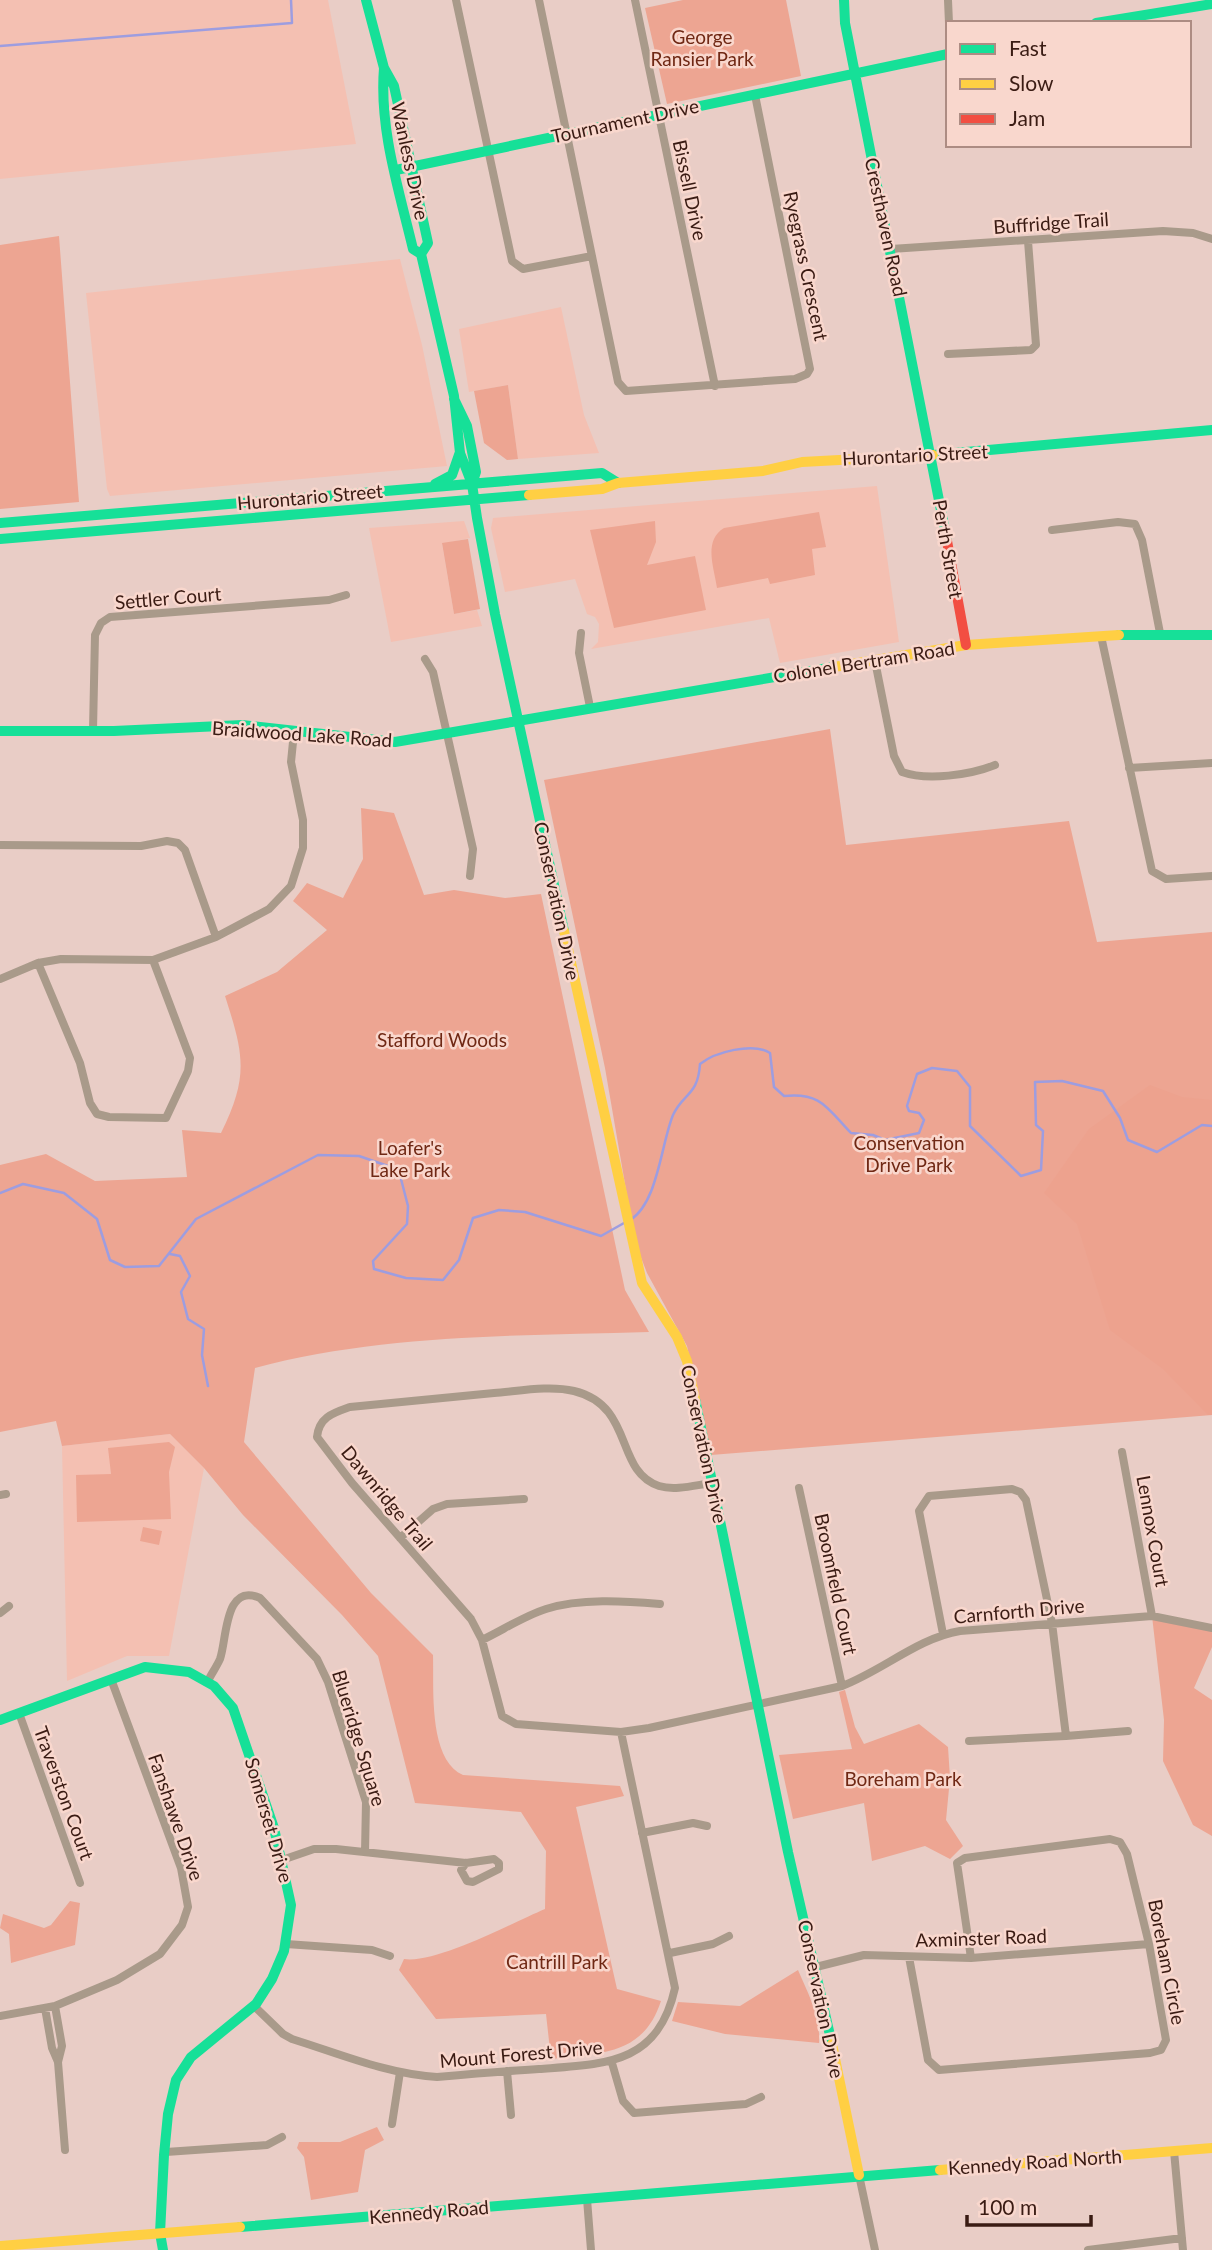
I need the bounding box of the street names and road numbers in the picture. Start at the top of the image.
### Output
street label: Tournament Drive [549,94,701,147]
street label: Wanless Drive [387,100,434,222]
street label: Bissell Drive [669,137,712,242]
street label: Cresthaven Road [861,155,912,298]
street label: Ryegrass Crescent [779,189,834,343]
street label: Buffridge Trail [992,207,1110,238]
street label: Hurontario Street [841,439,989,470]
street label: Hurontario Street [236,479,384,514]
street label: Perth Street [928,498,969,600]
street label: Settler Court [114,581,222,614]
street label: Colonel Bertram Road [772,636,956,687]
street label: Braidwood Lake Road [211,716,393,751]
street label: Conservation Drive [529,820,585,982]
street label: Conservation Drive [676,1363,732,1525]
street label: Dawnridge Trail [337,1441,438,1555]
street label: Lennox Court [1132,1473,1175,1589]
street label: Broomfield Court [810,1511,863,1657]
street label: Carnforth Drive [953,1593,1085,1628]
street label: Blueridge Square [328,1667,391,1809]
street label: Traverston Court [30,1723,99,1863]
street label: Fanshawe Drive [144,1750,209,1883]
street label: Somerset Drive [241,1755,298,1885]
street label: Boreham Circle [1144,1897,1191,2027]
street label: Conservation Drive [793,1918,849,2080]
street label: Axminster Road [915,1924,1047,1951]
street label: Mount Forest Drive [439,2035,603,2072]
street label: Kennedy Road North [947,2144,1123,2179]
street label: Kennedy Road [368,2195,490,2228]

